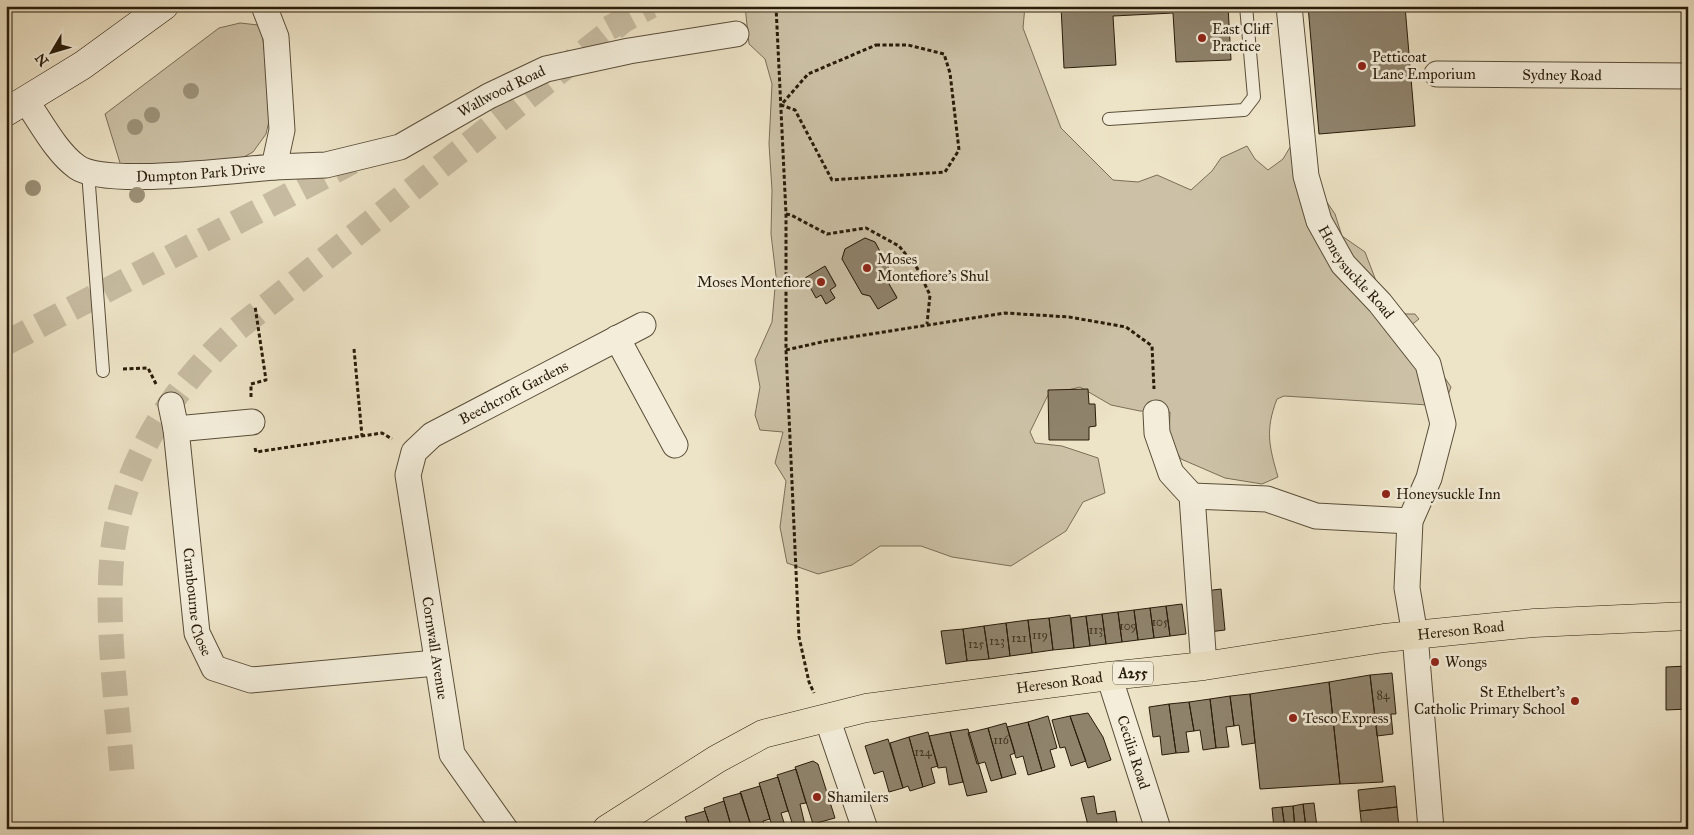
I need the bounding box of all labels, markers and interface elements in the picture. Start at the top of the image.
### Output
place label: East Cliff Practice [1212,20,1273,55]
north arrow [28,28,78,78]
marker: East Cliff Practice [1196,32,1208,44]
place label: Petticoat Lane Emporium [1372,48,1476,83]
text: N [32,50,53,70]
marker: Petticoat Lane Emporium [1356,60,1368,72]
street label: Wallwood Road [454,62,548,121]
street label: Sydney Road [1522,66,1602,84]
street label: Dumpton Park Drive [136,159,266,186]
street label: Honeysuckle Road [1314,222,1398,323]
place label: Moses Montefiore's Shul [877,250,990,285]
marker: Moses Montefiore's Shul [861,262,873,274]
place label: Moses Montefiore [697,273,811,291]
marker: Moses Montefiore [815,276,827,288]
street label: Beechcroft Gardens [456,357,571,428]
place label: Honeysuckle Inn [1396,485,1501,503]
marker: Honeysuckle Inn [1380,488,1392,500]
street label: Cranbourne Close [179,547,216,659]
street label: Cornwall Avenue [418,595,452,701]
house number: 105 [1151,615,1169,629]
street label: Hereson Road [1416,617,1506,644]
house number: 109 [1119,619,1137,633]
house number: 113 [1089,623,1103,637]
house number: 119 [1032,628,1048,642]
house number: 121 [1011,631,1027,645]
house number: 123 [989,634,1005,648]
house number: 125 [968,637,984,651]
place label: Wongs [1445,653,1487,671]
marker: Wongs [1429,656,1441,668]
road number: A255 [1113,661,1153,684]
street label: Hereson Road [1015,668,1104,697]
place label: St Ethelbert's Catholic Primary School [1414,683,1566,718]
house number: 84 [1376,688,1390,702]
marker: St Ethelbert's Catholic Primary School [1569,695,1581,707]
place label: Tesco Express [1303,709,1389,727]
marker: Tesco Express [1287,712,1299,724]
street label: Cecilia Road [1113,713,1154,792]
house number: 116 [993,733,1010,747]
house number: 124 [914,745,932,759]
place label: Shamilers [827,788,888,806]
marker: Shamilers [811,791,823,803]

